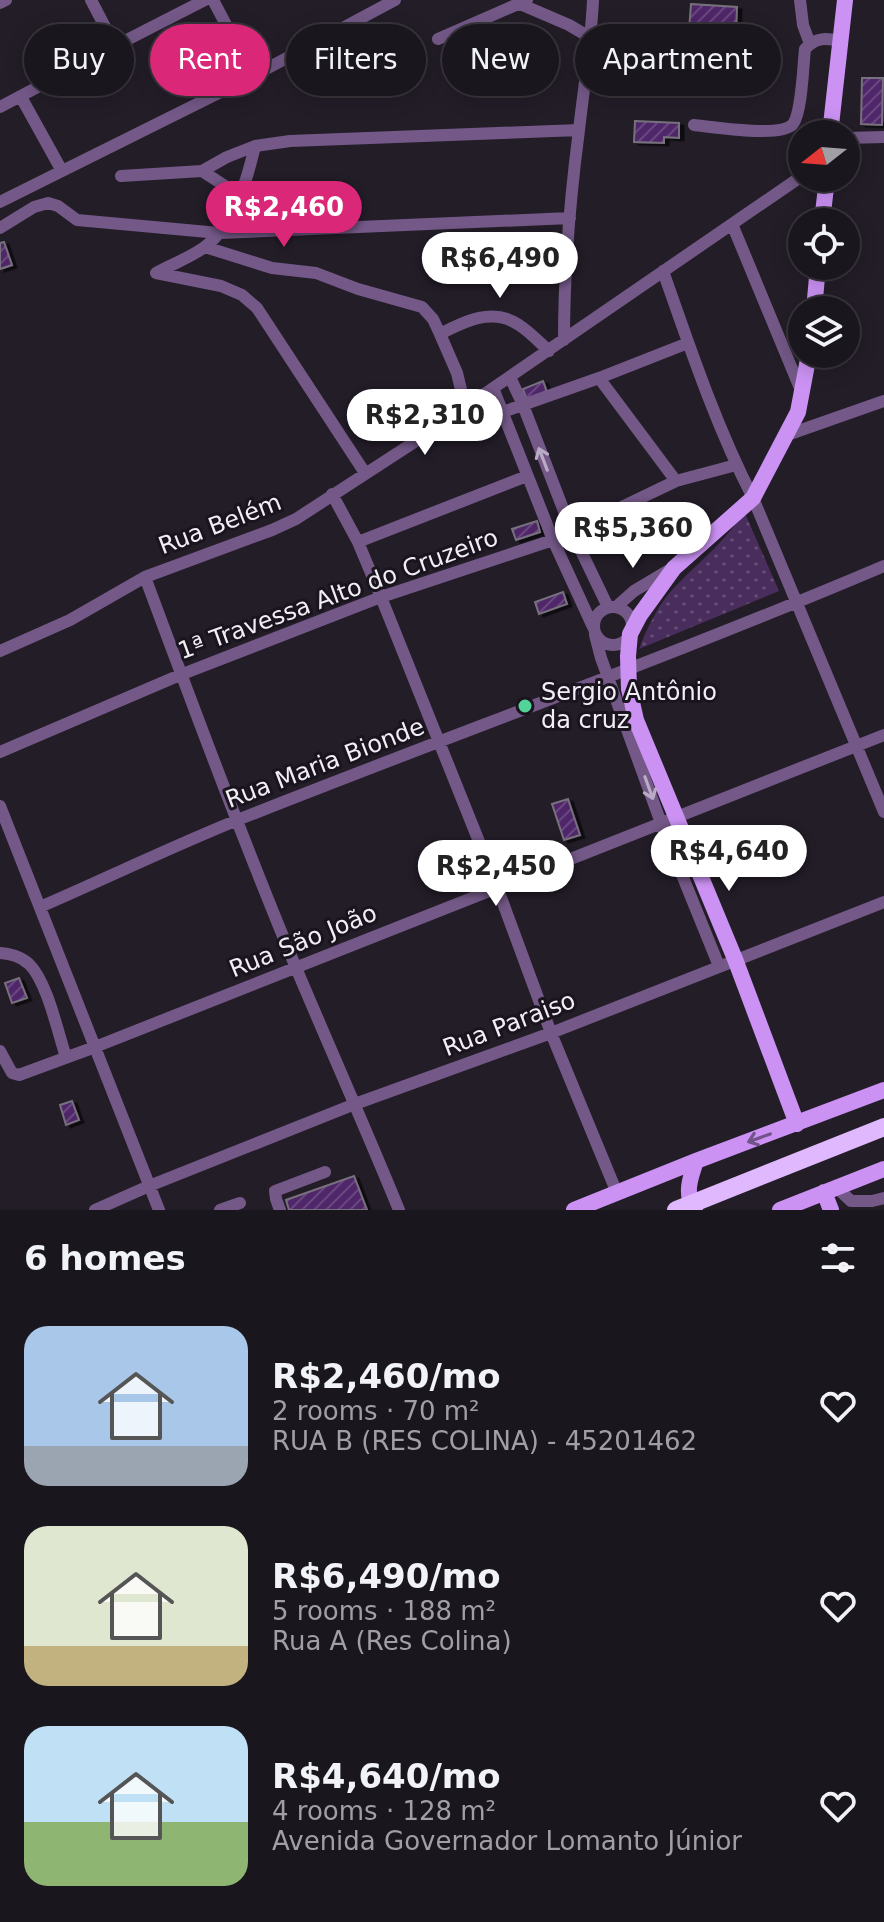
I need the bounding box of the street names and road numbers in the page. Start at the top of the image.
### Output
street label: Rua Belém [155,488,285,560]
street label: 1ª Travessa Alto do Cruzeiro [174,523,502,665]
street label: Rua Maria Bionde [222,712,428,814]
street label: Rua São João [225,899,381,983]
street label: Rua Paraiso [439,986,579,1062]

